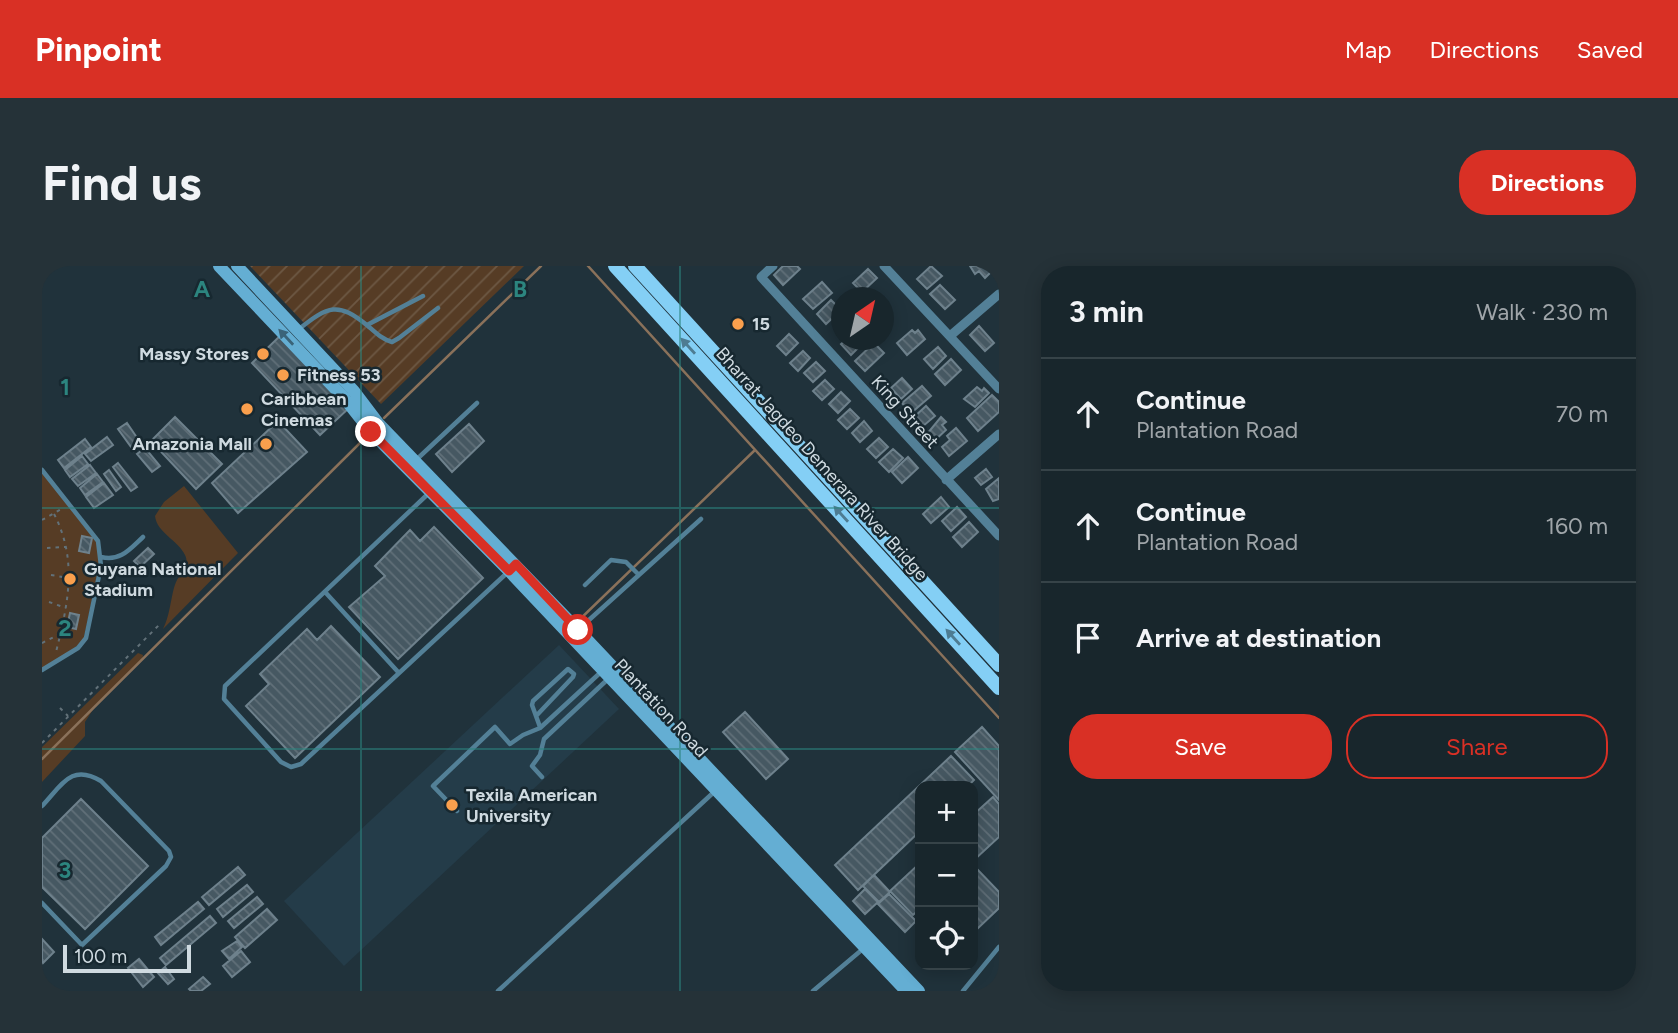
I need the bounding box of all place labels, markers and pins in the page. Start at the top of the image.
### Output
place label: 15 [752,313,770,335]
marker: 15 [730,316,746,332]
place label: Massy Stores [139,343,250,365]
marker: Massy Stores [255,346,271,362]
place label: Fitness 53 [297,364,381,386]
marker: Fitness 53 [275,367,291,383]
place label: Caribbean Cinemas [261,388,346,431]
marker: Caribbean Cinemas [239,401,255,417]
place label: Amazonia Mall [132,433,252,455]
marker: Amazonia Mall [258,436,274,452]
place label: Guyana National Stadium [84,558,222,601]
marker: Guyana National Stadium [62,571,78,587]
place label: Texila American University [466,784,597,827]
marker: Texila American University [444,797,460,813]

